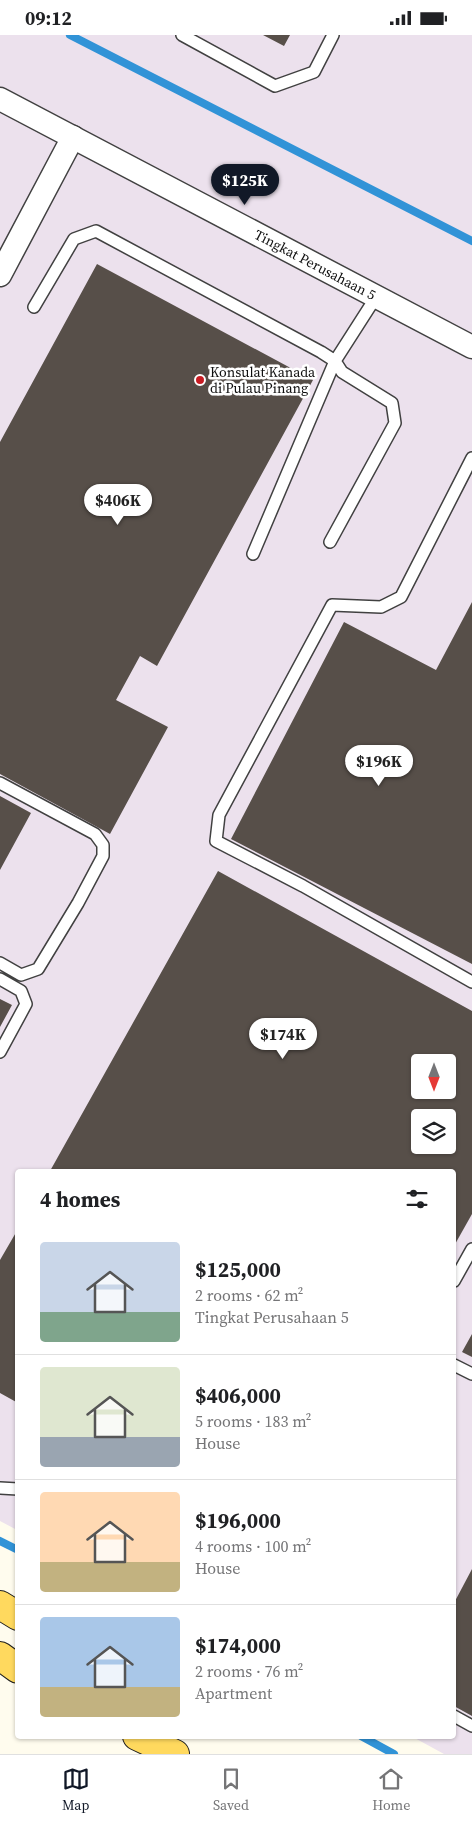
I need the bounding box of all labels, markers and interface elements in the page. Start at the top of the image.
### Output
text: 09:12 [25,5,72,31]
pin: $125K [210,163,280,206]
text: $125K [222,169,268,191]
street label: Tingkat Perusahaan 5 [251,224,379,305]
place label: Konsulat Kanada di Pulau Pinang [210,362,316,398]
marker: Konsulat Kanada di Pulau Pinang [194,374,206,386]
pin: $406K [83,483,153,526]
text: $406K [95,489,141,511]
pin: $196K [344,745,414,787]
text: $196K [356,750,402,772]
pin: $174K [248,1017,318,1060]
text: $174K [260,1023,306,1045]
north arrow [411,1054,456,1099]
map controls [411,1054,456,1154]
button: layers [411,1109,456,1154]
text: 4 homes [40,1185,120,1214]
icon: filters [403,1185,431,1213]
text: $125,000 [195,1255,281,1284]
icon: home [80,1262,140,1322]
text: 2 rooms · 62 m² [195,1284,303,1306]
text: Tingkat Perusahaan 5 [195,1306,349,1328]
text: $406,000 [195,1381,281,1410]
icon: home [80,1387,140,1447]
text: 5 rooms · 183 m² [195,1410,311,1432]
text: House [195,1432,240,1454]
text: $196,000 [195,1506,281,1535]
icon: home [80,1512,140,1572]
text: 4 rooms · 100 m² [195,1535,311,1557]
text: House [195,1557,240,1579]
text: $174,000 [195,1631,281,1660]
icon: home [80,1637,140,1697]
text: 2 rooms · 76 m² [195,1660,303,1682]
text: Apartment [195,1682,272,1704]
tab: Map [62,1765,90,1815]
tab: Saved [213,1765,249,1815]
tab: Home [372,1765,410,1815]

